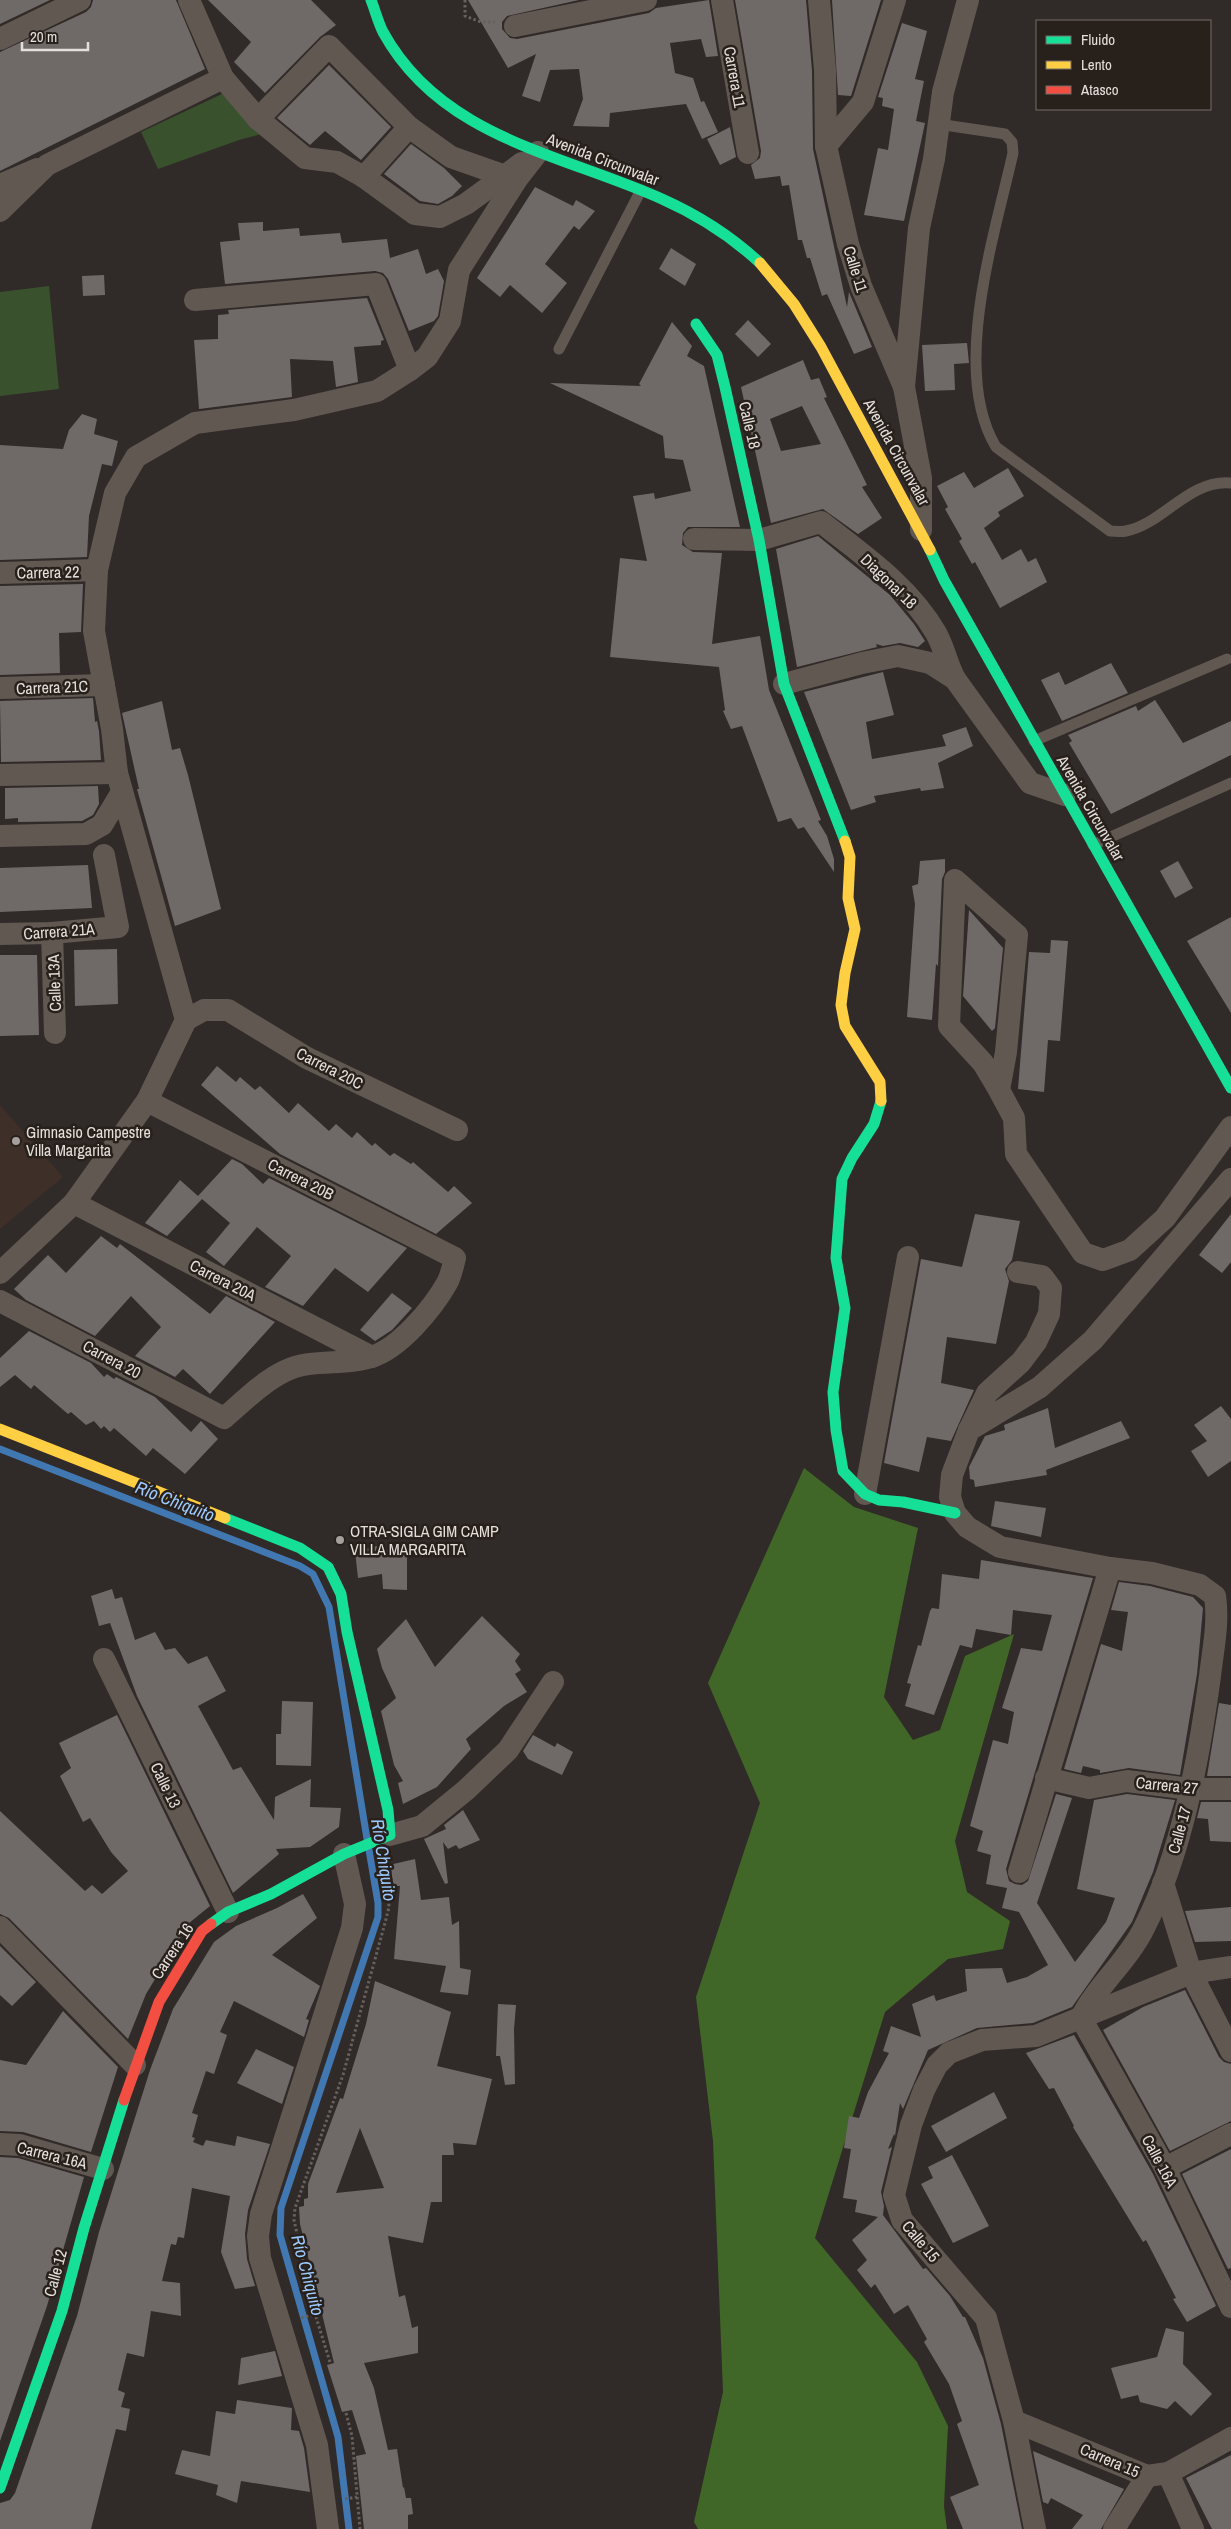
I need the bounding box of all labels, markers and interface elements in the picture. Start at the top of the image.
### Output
scale bar [22,20,89,52]
legend [1036,20,1211,110]
text: 20 m [30,26,57,47]
text: Fluido [1081,29,1115,50]
street label: Carrera 11 [719,45,751,110]
text: Lento [1081,54,1112,75]
text: Atasco [1080,79,1119,100]
street label: Avenida Circunvalar [543,127,663,191]
street label: Calle 11 [839,243,874,295]
street label: Avenida Circunvalar [858,394,936,510]
street label: Calle 18 [734,399,766,451]
street label: Diagonal 18 [856,549,922,613]
street label: Carrera 22 [16,560,80,584]
street label: Carrera 21C [16,675,88,699]
street label: Avenida Circunvalar [1051,750,1131,865]
street label: Carrera 21A [23,918,96,944]
street label: Calle 13A [42,954,66,1012]
street label: Carrera 20C [293,1042,367,1094]
place label: Gimnasio Campestre Villa Margarita [26,1121,151,1161]
marker: Gimnasio Campestre Villa Margarita [10,1135,22,1147]
street label: Carrera 20B [264,1153,338,1205]
street label: Carrera 20A [186,1254,260,1306]
street label: Carrera 20 [79,1335,145,1383]
water label: Río Chiquito [132,1474,218,1528]
place label: OTRA-SIGLA GIM CAMP VILLA MARGARITA [350,1520,499,1560]
marker: OTRA-SIGLA GIM CAMP VILLA MARGARITA [334,1534,346,1546]
street label: Calle 13 [146,1759,186,1811]
street label: Carrera 27 [1135,1771,1199,1799]
street label: Calle 17 [1162,1804,1196,1856]
water label: Río Chiquito [365,1817,403,1903]
street label: Carrera 16 [146,1919,198,1983]
street label: Calle 16A [1137,2131,1183,2191]
street label: Carrera 16A [15,2136,90,2174]
street label: Calle 15 [897,2215,945,2267]
water label: Río Chiquito [285,2232,331,2318]
street label: Calle 12 [38,2247,72,2299]
street label: Carrera 15 [1077,2438,1143,2482]

